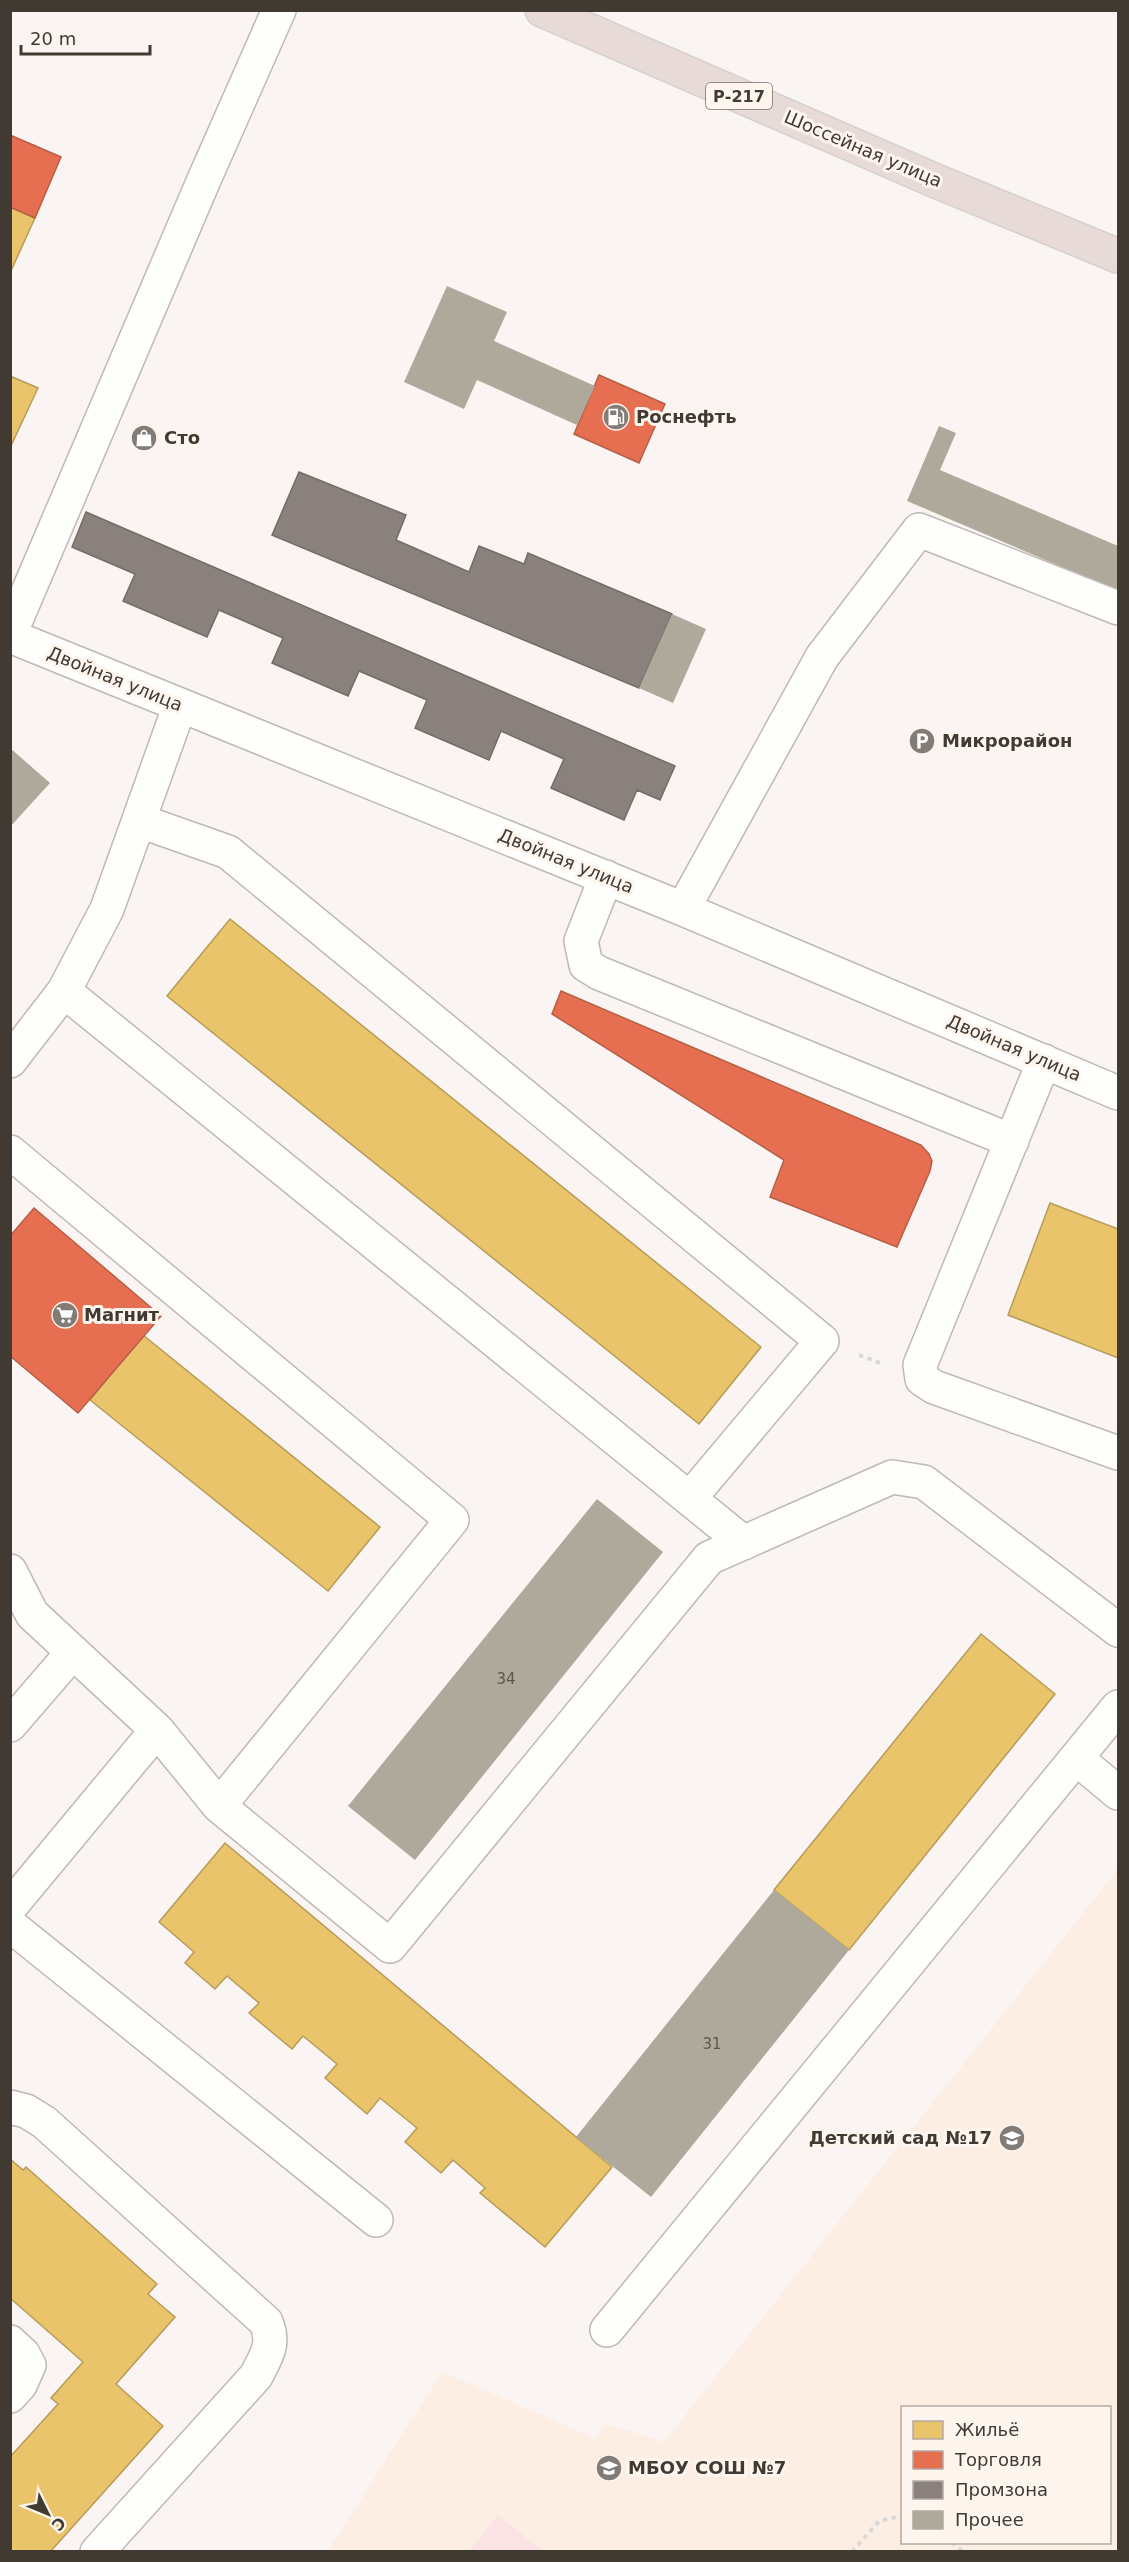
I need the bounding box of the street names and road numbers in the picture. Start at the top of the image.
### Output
road number: Р-217 [706,83,772,109]
street label: Шоссейная улица [781,106,945,191]
street label: Двойная улица [45,642,186,715]
street label: Двойная улица [496,824,637,897]
street label: Двойная улица [944,1010,1085,1085]

